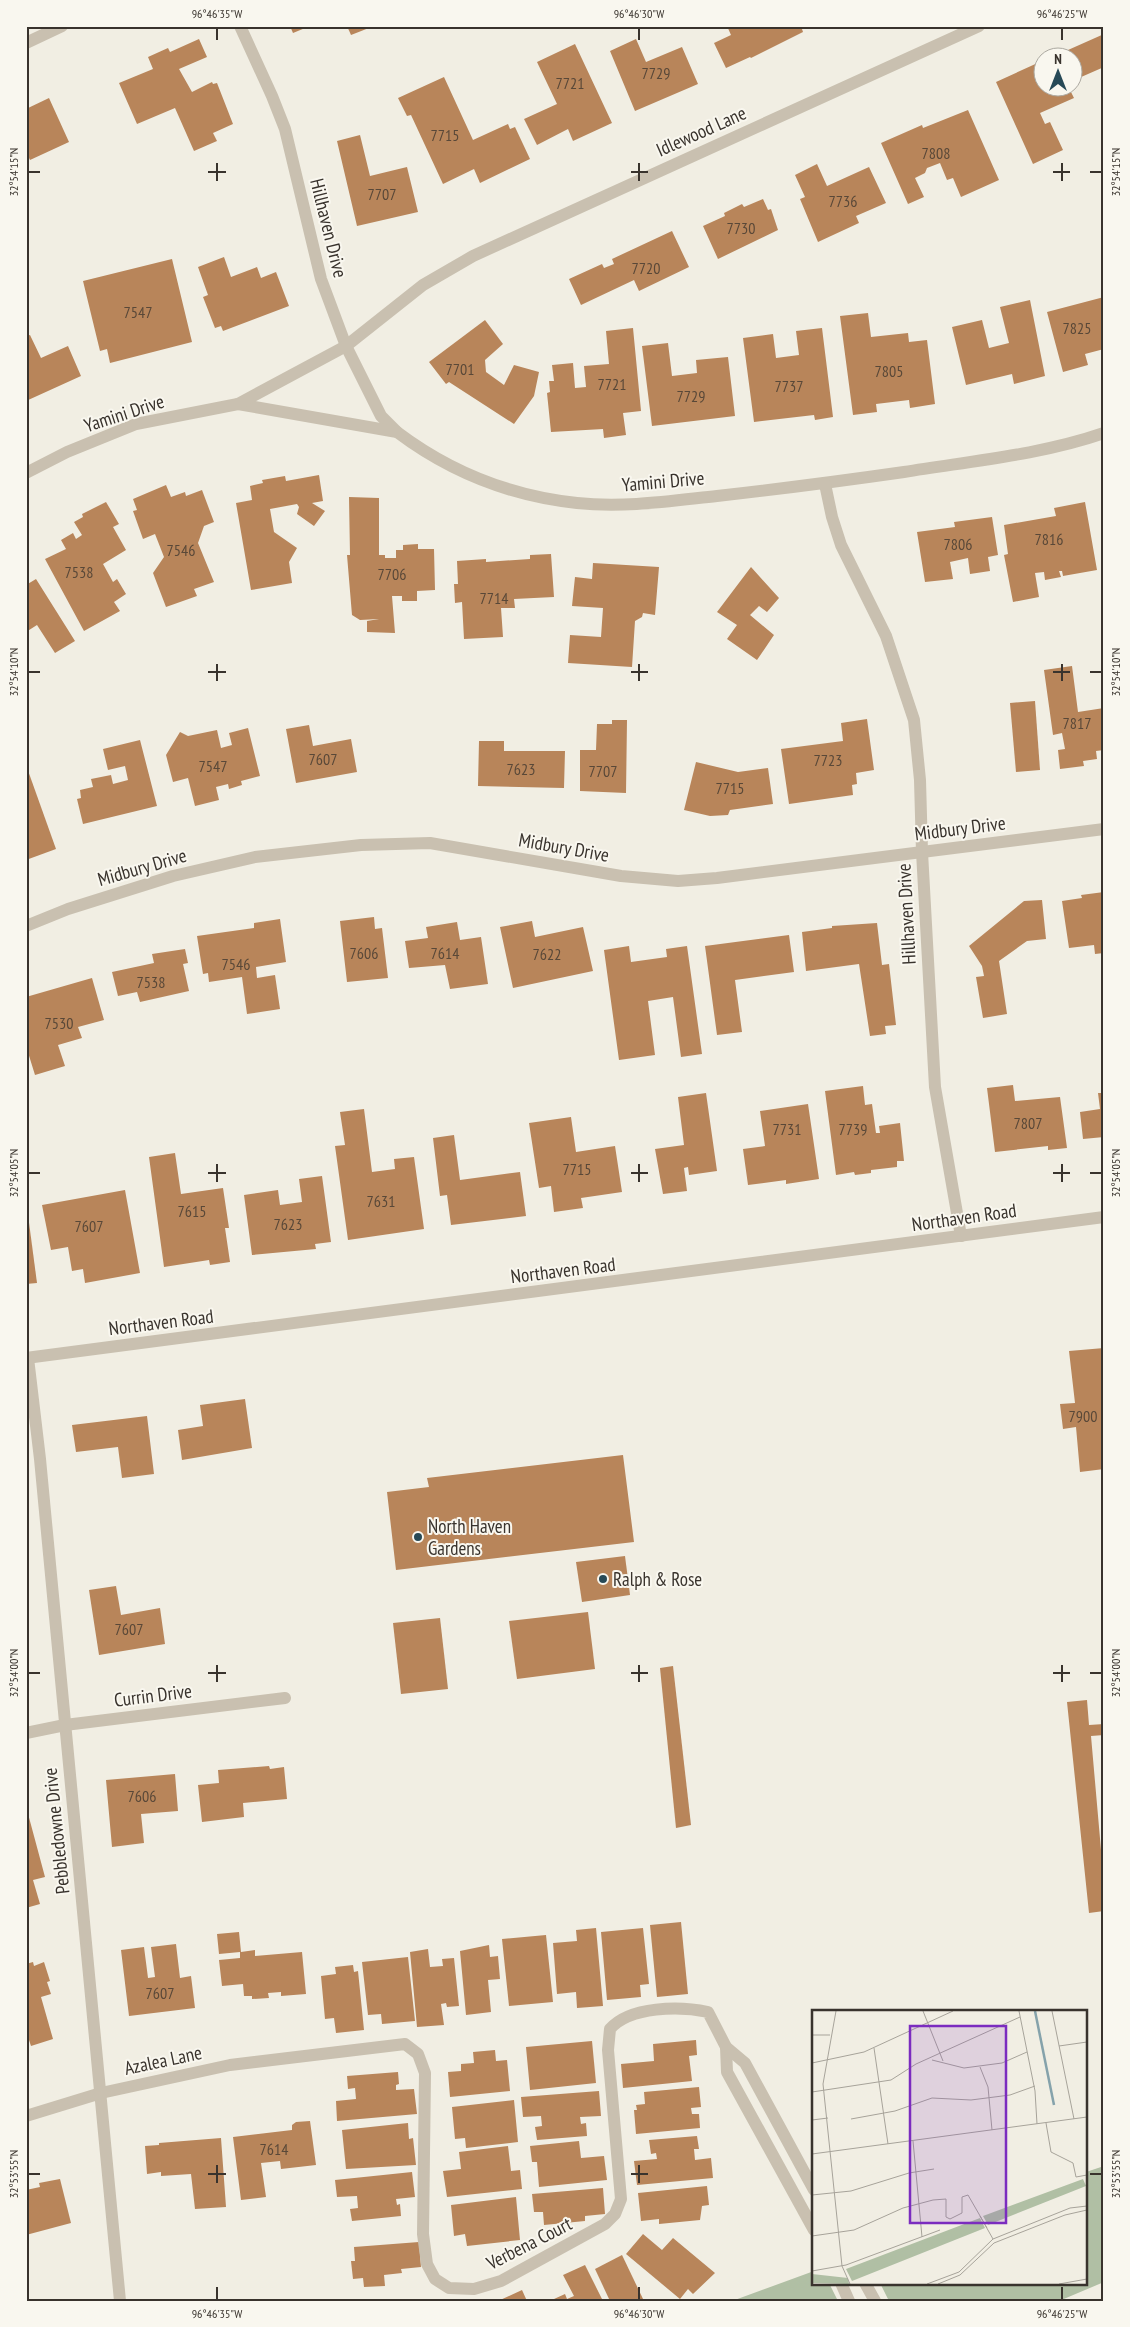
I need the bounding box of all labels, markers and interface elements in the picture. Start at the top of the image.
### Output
text: 96°46'35"W [192,6,242,21]
text: 96°46'30"W [614,6,664,21]
text: 96°46'25"W [1037,6,1087,21]
north arrow [1032,48,1082,98]
text: N [1054,50,1062,68]
house number: 7729 [642,63,670,83]
house number: 7721 [556,73,584,93]
street label: Idlewood Lane [652,100,750,161]
house number: 7715 [431,125,459,145]
house number: 7808 [922,143,950,163]
text: 32°54'15"N [6,148,21,196]
text: 32°54'15"N [1108,148,1123,196]
street label: Hillhaven Drive [305,176,353,280]
house number: 7707 [368,184,396,204]
house number: 7736 [829,191,857,211]
house number: 7730 [727,218,755,238]
house number: 7720 [632,258,660,278]
house number: 7547 [124,302,152,322]
house number: 7825 [1063,318,1091,338]
house number: 7701 [446,359,474,379]
house number: 7805 [875,361,903,381]
house number: 7721 [598,374,626,394]
house number: 7737 [775,376,803,396]
house number: 7729 [677,386,705,406]
street label: Yamini Drive [81,389,167,437]
street label: Yamini Drive [621,465,705,497]
house number: 7816 [1035,529,1063,549]
house number: 7806 [944,534,972,554]
house number: 7546 [167,540,195,560]
house number: 7538 [65,562,93,582]
house number: 7706 [378,564,406,584]
house number: 7714 [480,588,508,608]
text: 32°54'10"N [6,648,21,696]
text: 32°54'10"N [1108,648,1123,696]
house number: 7817 [1063,713,1091,733]
house number: 7607 [309,749,337,769]
house number: 7723 [814,750,842,770]
house number: 7547 [199,756,227,776]
house number: 7623 [507,759,535,779]
house number: 7707 [589,761,617,781]
house number: 7715 [716,778,744,798]
street label: Midbury Drive [913,811,1007,845]
street label: Midbury Drive [517,827,611,867]
street label: Midbury Drive [95,843,189,891]
street label: Hillhaven Drive [891,863,921,965]
house number: 7606 [350,943,378,963]
house number: 7614 [431,943,459,963]
house number: 7622 [533,944,561,964]
house number: 7546 [222,954,250,974]
house number: 7538 [137,972,165,992]
house number: 7530 [45,1013,73,1033]
house number: 7807 [1014,1113,1042,1133]
house number: 7731 [773,1119,801,1139]
house number: 7739 [839,1119,867,1139]
text: 32°54'05"N [6,1149,21,1197]
text: 32°54'05"N [1108,1149,1123,1197]
house number: 7715 [563,1159,591,1179]
house number: 7631 [367,1191,395,1211]
street label: Northaven Road [910,1198,1018,1236]
house number: 7615 [178,1201,206,1221]
house number: 7623 [274,1214,302,1234]
house number: 7607 [75,1216,103,1236]
street label: Northaven Road [509,1252,617,1288]
street label: Northaven Road [107,1304,215,1340]
house number: 7900 [1069,1406,1097,1426]
place label: North Haven Gardens [428,1514,511,1560]
marker: North Haven Gardens [412,1531,424,1543]
place label: Ralph & Rose [613,1567,702,1591]
marker: Ralph & Rose [597,1573,609,1585]
house number: 7607 [115,1619,143,1639]
text: 32°54'00"N [6,1649,21,1697]
text: 32°54'00"N [1108,1649,1123,1697]
street label: Currin Drive [113,1678,193,1712]
street label: Pebbledowne Drive [37,1767,75,1895]
house number: 7606 [128,1786,156,1806]
house number: 7607 [146,1983,174,2003]
inset map [812,2010,1088,2284]
street label: Azalea Lane [122,2040,204,2080]
house number: 7614 [260,2139,288,2159]
text: 32°53'55"N [6,2150,21,2198]
text: 32°53'55"N [1108,2150,1123,2198]
street label: Verbena Court [481,2211,576,2275]
text: 96°46'35"W [192,2306,242,2321]
text: 96°46'30"W [614,2306,664,2321]
text: 96°46'25"W [1037,2306,1087,2321]

